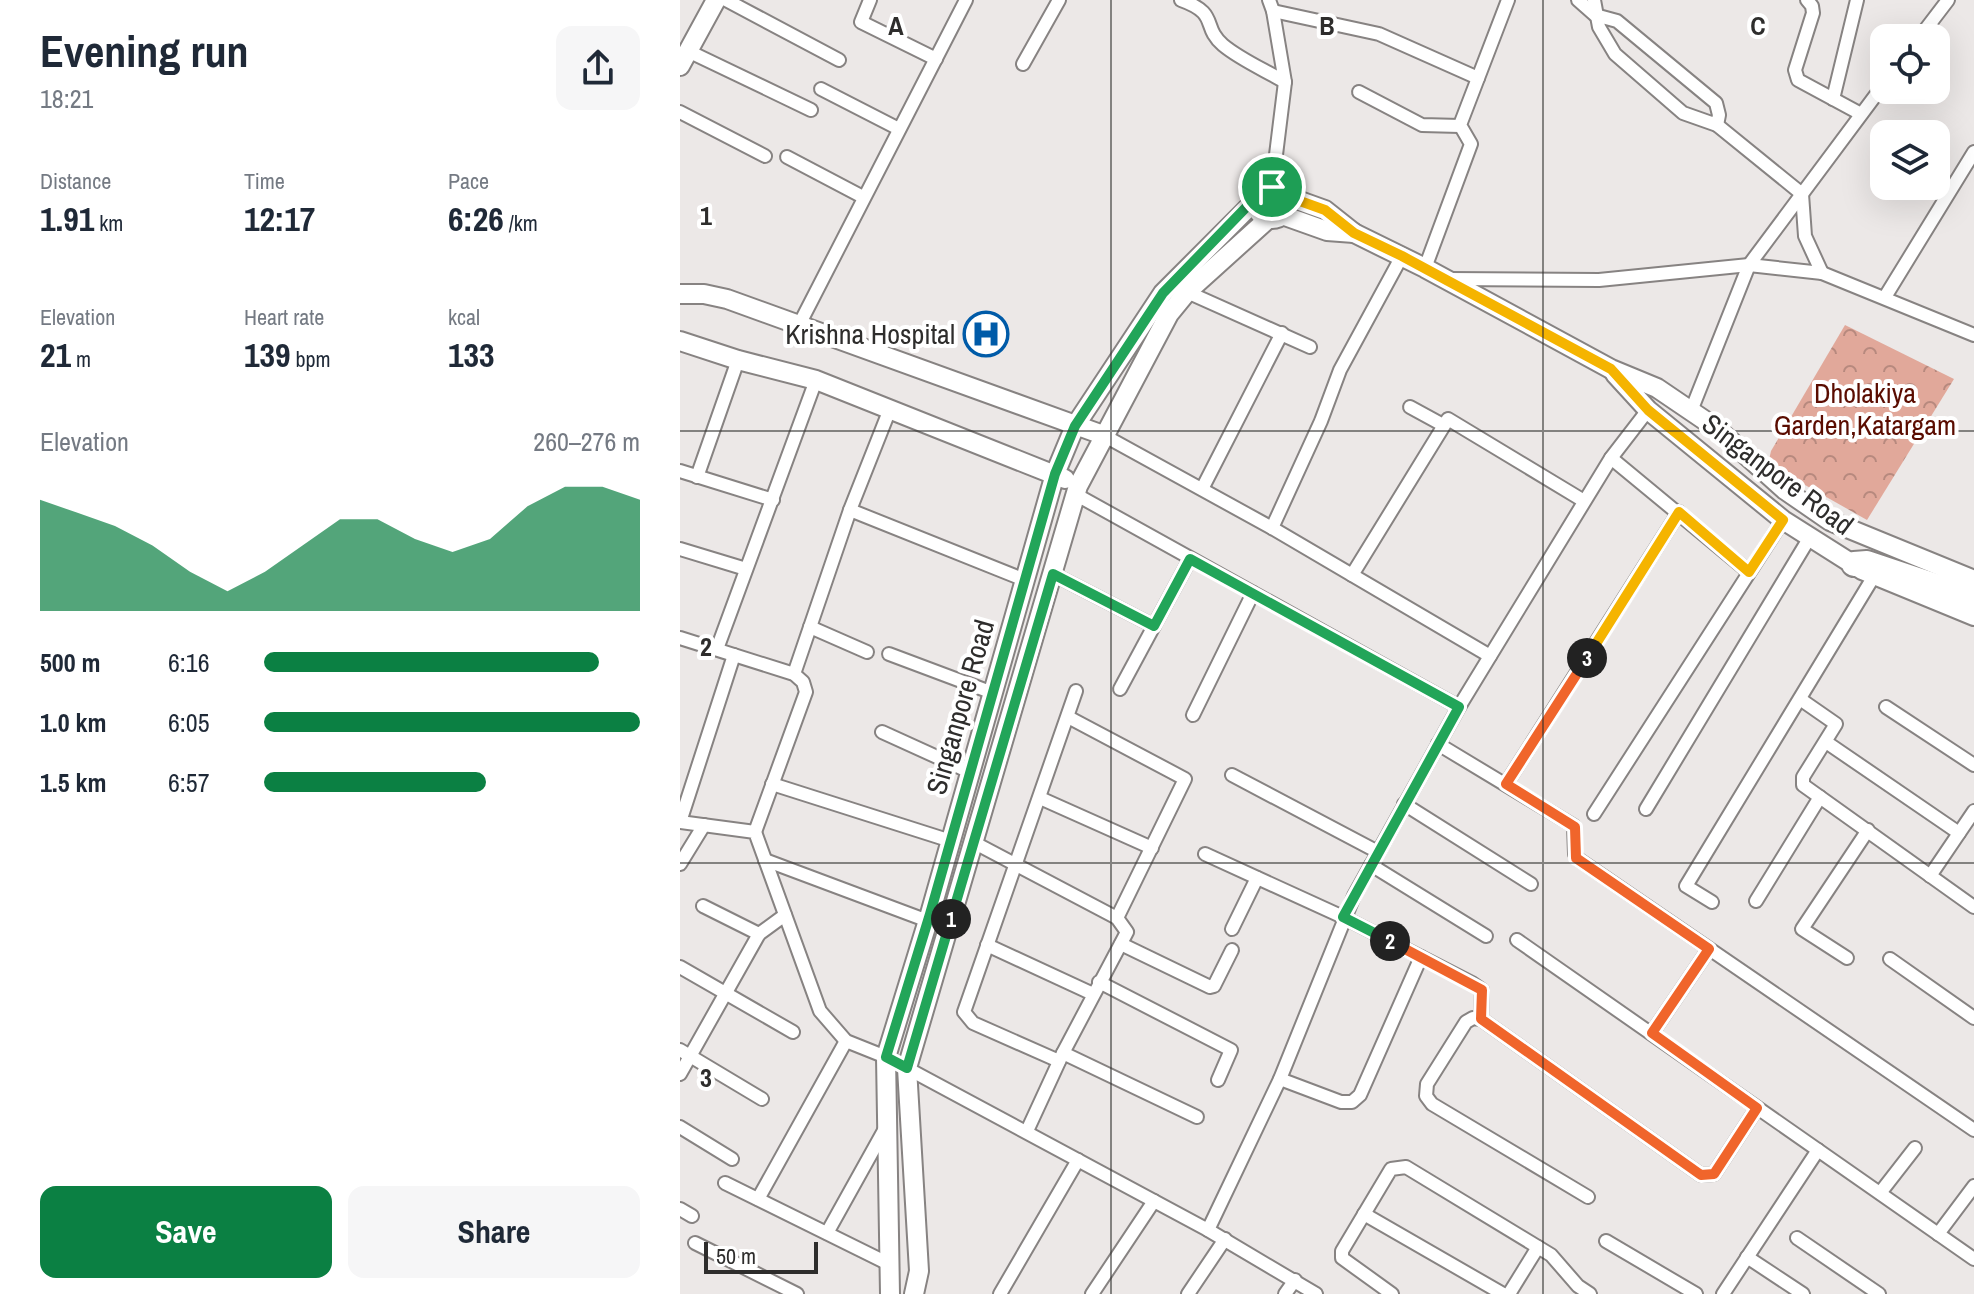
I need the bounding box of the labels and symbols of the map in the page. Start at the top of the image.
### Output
text: A [888,8,904,43]
text: B [1319,8,1335,43]
text: C [1750,8,1766,43]
pin [1238,153,1306,221]
text: 1 [700,198,712,233]
hospital icon: Krishna Hospital [962,310,1010,358]
place label: Krishna Hospital [785,315,955,353]
park label: Dholakiya Garden,Katargam [1774,374,1956,444]
street label: Singanpore Road [1695,405,1861,543]
street label: Singanpore Road [917,615,1003,799]
text: 2 [700,629,712,664]
pin: 3 [1567,638,1607,678]
pin: 1 [931,899,971,939]
pin: 2 [1370,921,1410,961]
text: 3 [700,1060,712,1095]
scale bar [704,1238,818,1274]

